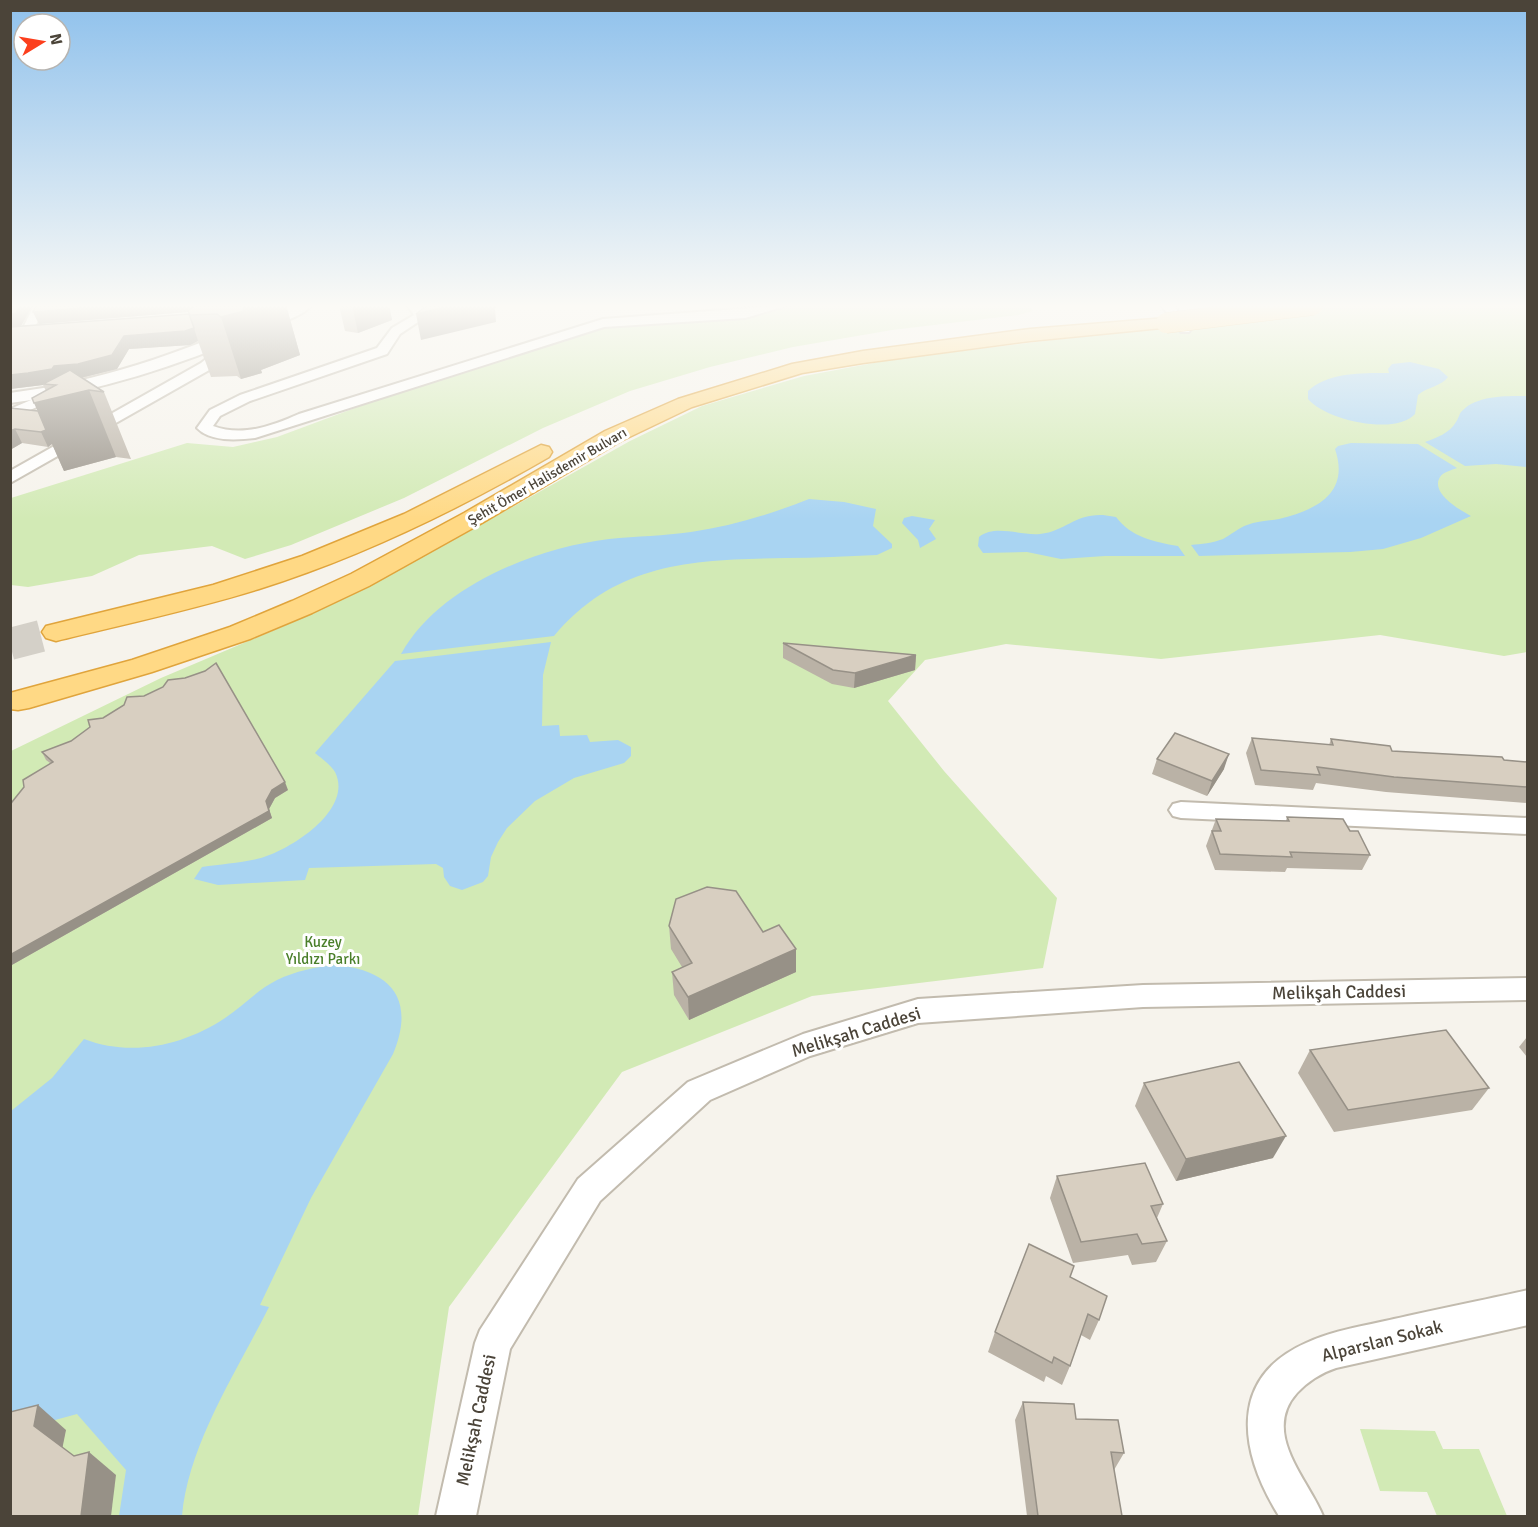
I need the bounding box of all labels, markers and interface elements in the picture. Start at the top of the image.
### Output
north arrow [12,12,72,72]
text: N [45,32,67,47]
street label: Şehit Ömer Halisdemir Bulvarı [465,424,630,529]
park label: Kuzey Yıldızı Parkı [286,933,360,968]
street label: Melikşah Caddesi [1272,980,1406,1004]
street label: Melikşah Caddesi [789,1002,923,1062]
street label: Alparslan Sokak [1319,1315,1445,1367]
street label: Melikşah Caddesi [451,1352,501,1488]

